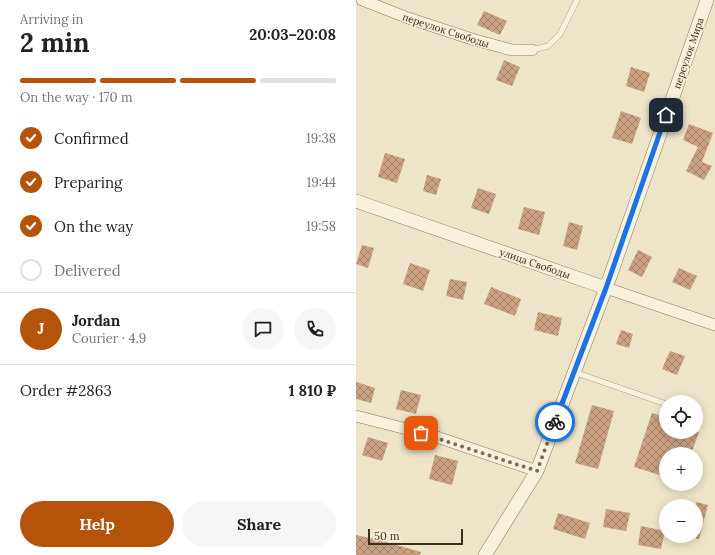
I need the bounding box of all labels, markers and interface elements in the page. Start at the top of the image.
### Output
street label: переулок Свободы [401,10,491,51]
text: Arriving in [20,11,83,28]
street label: переулок Мира [670,16,707,91]
text: 20:03–20:08 [249,25,336,44]
text: 2 min [20,26,90,59]
text: On the way · 170 m [20,89,133,106]
pin [649,98,683,132]
icon: home [655,104,677,126]
icon: check [20,127,42,149]
text: Confirmed [54,129,129,148]
text: 19:38 [306,130,336,147]
icon: check [20,171,42,193]
text: Preparing [54,173,122,192]
text: 19:44 [306,174,336,191]
icon: check [20,215,42,237]
text: On the way [54,217,133,236]
text: 19:58 [306,218,336,235]
street label: улица Свободы [498,245,572,282]
text: Delivered [54,261,121,280]
button: chat [242,308,284,350]
button: phone [294,308,336,350]
text: Jordan [72,311,120,330]
text: J [38,319,44,338]
text: Courier · 4.9 [72,330,146,347]
text: Order #2863 [20,381,112,400]
text: 1 810 ₽ [289,381,336,400]
map controls [659,395,703,543]
button: locate [659,395,703,439]
courier [535,402,575,442]
icon: bike [544,411,566,433]
pin [404,416,438,450]
icon: bag [410,422,432,444]
button: + [659,447,703,491]
button: − [659,499,703,543]
button: Help [20,501,174,547]
button: Share [182,501,336,547]
scale bar [368,527,463,546]
text: 50 m [374,529,400,543]

